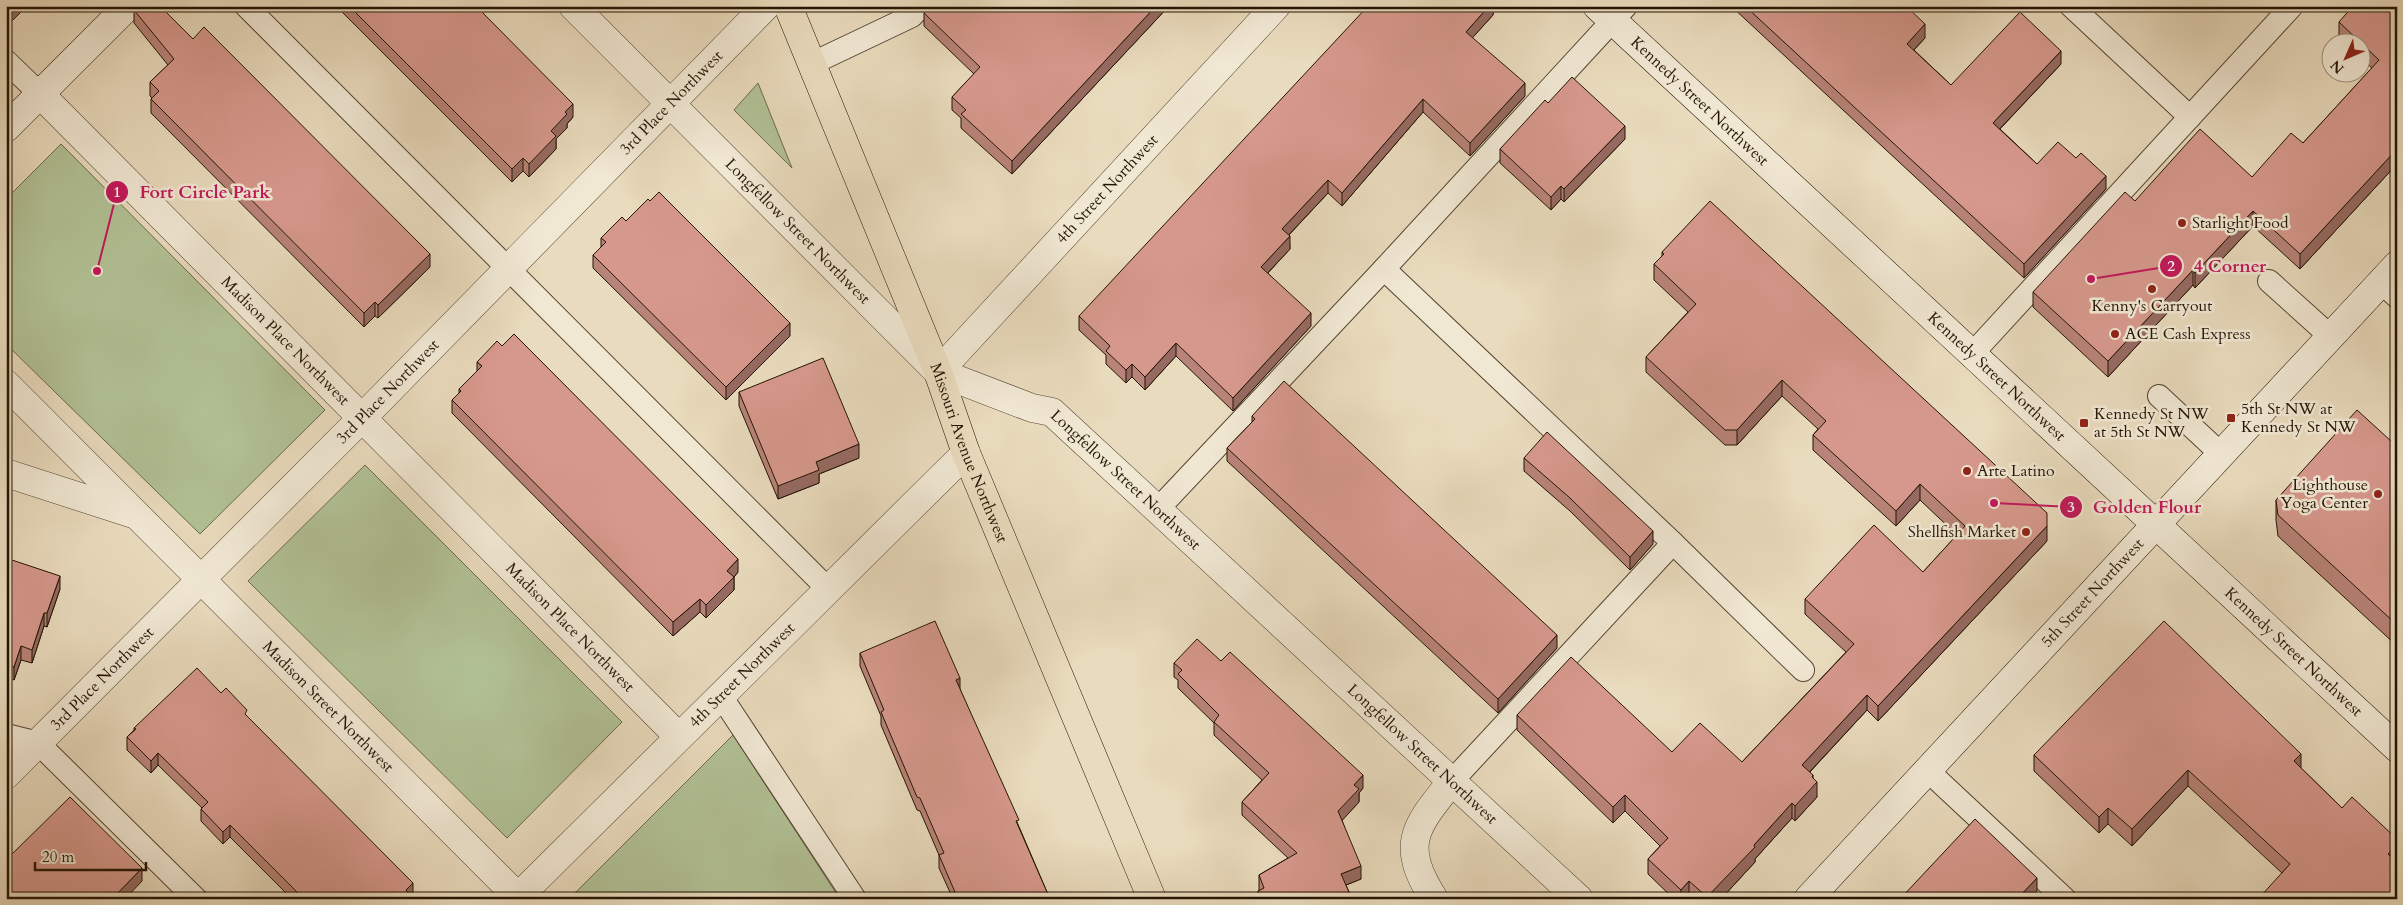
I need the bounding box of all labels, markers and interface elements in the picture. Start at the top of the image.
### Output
street label: Kennedy Street Northwest [1626,32,1774,171]
north arrow [2320,32,2370,82]
street label: 3rd Place Northwest [615,45,728,160]
text: N [2326,56,2348,78]
street label: 4th Street Northwest [1051,130,1163,249]
street label: Longfellow Street Northwest [720,153,875,309]
callout: Fort Circle Park [104,176,280,209]
text: Fort Circle Park [139,180,271,205]
text: 1 [113,182,121,202]
place label: Starlight Food [2192,212,2289,234]
marker: Starlight Food [2176,217,2188,229]
callout: 4 Corner [2158,249,2276,282]
text: 4 Corner [2194,254,2267,279]
text: 2 [2167,256,2175,276]
street label: Madison Place Northwest [216,271,355,410]
marker: Kenny's Carryout [2146,283,2158,295]
place label: Kenny's Carryout [2092,295,2212,317]
street label: Kennedy Street Northwest [1923,307,2070,446]
place label: ACE Cash Express [2125,323,2251,345]
marker: ACE Cash Express [2109,328,2121,340]
street label: 3rd Place Northwest [331,334,444,449]
street label: Missouri Avenue Northwest [924,359,1013,546]
place label: 5th St NW at Kennedy St NW [2241,398,2356,438]
place label: Kennedy St NW at 5th St NW [2094,403,2209,443]
street label: Longfellow Street Northwest [1045,405,1206,555]
marker: 5th St NW at Kennedy St NW [2225,412,2237,424]
marker: Kennedy St NW at 5th St NW [2078,417,2090,429]
place label: Arte Latino [1977,460,2055,482]
marker: Arte Latino [1961,465,1973,477]
place label: Lighthouse Yoga Center [2280,474,2368,514]
marker: Lighthouse Yoga Center [2372,488,2384,500]
callout: Golden Flour [2058,491,2212,524]
text: Golden Flour [2093,495,2202,520]
text: 3 [2067,497,2075,517]
place label: Shellfish Market [1908,521,2016,543]
marker: Shellfish Market [2020,526,2032,538]
street label: 5th Street Northwest [2036,533,2149,652]
street label: Madison Place Northwest [501,558,639,697]
street label: Kennedy Street Northwest [2220,582,2367,722]
street label: 4th Street Northwest [684,617,800,733]
street label: 3rd Place Northwest [45,622,159,736]
street label: Madison Street Northwest [258,636,399,777]
street label: Longfellow Street Northwest [1342,679,1502,829]
scale bar [35,840,146,872]
text: 20 m [42,847,74,867]

